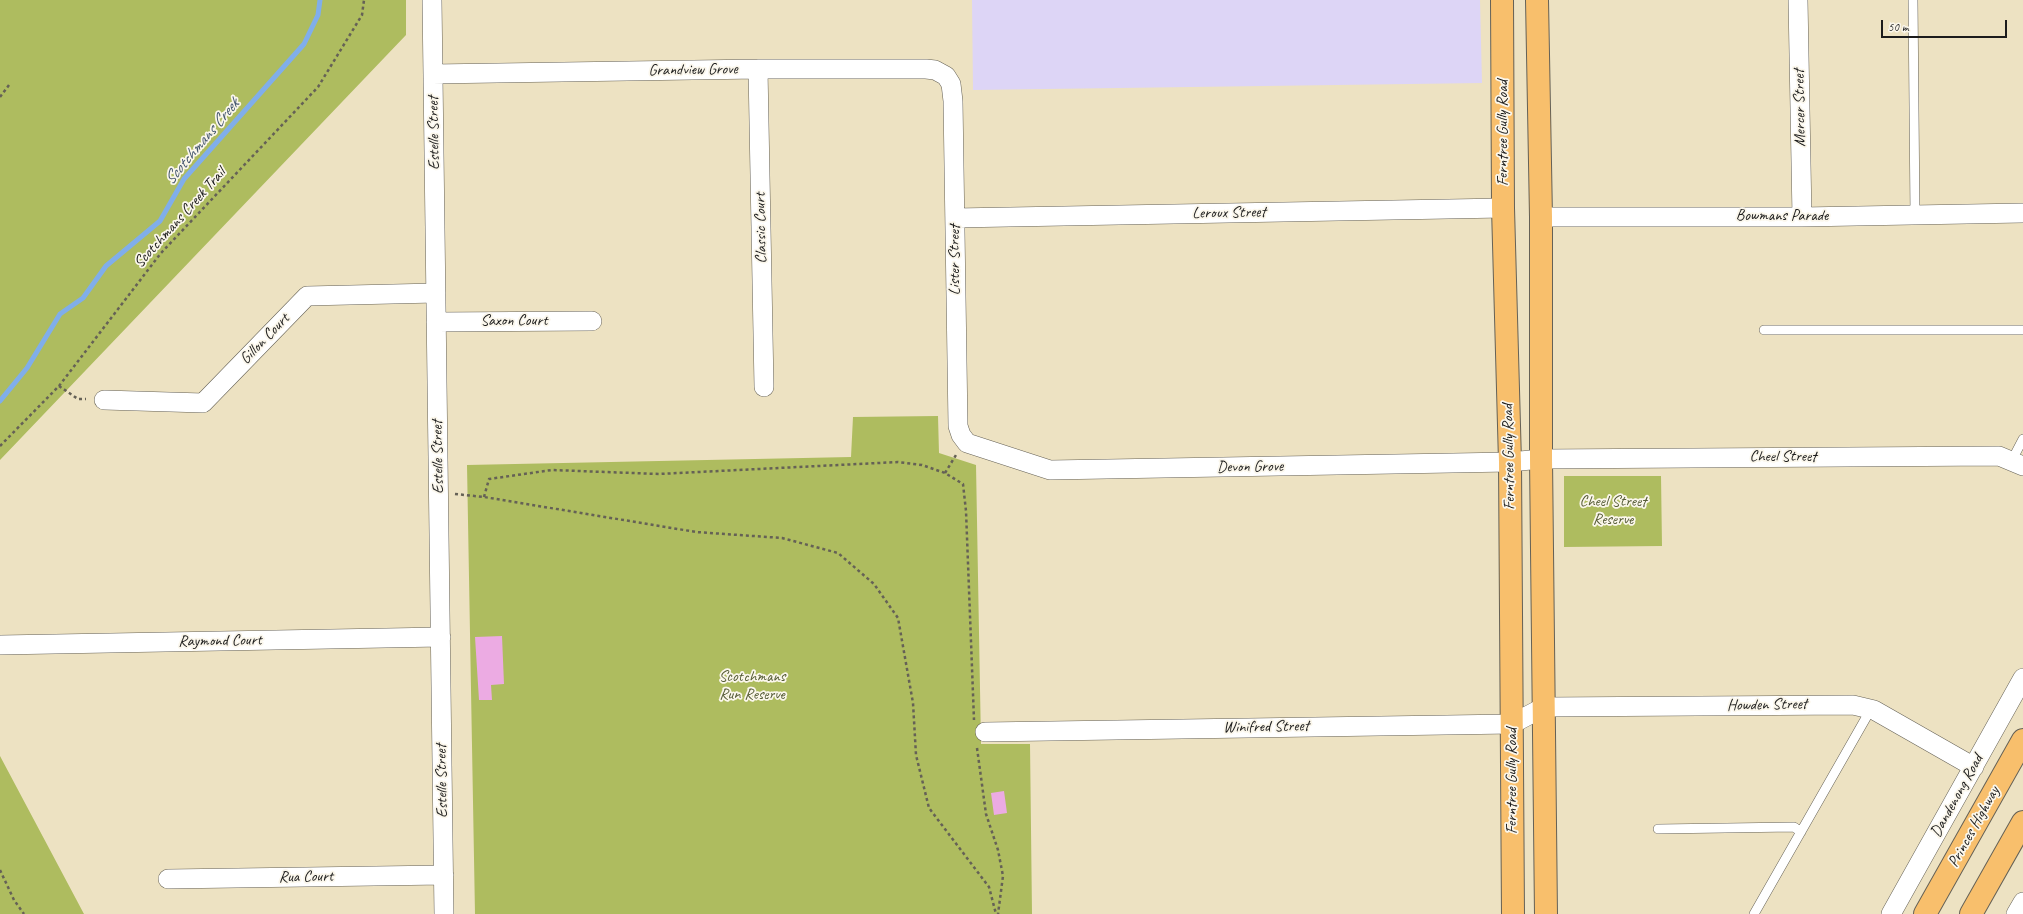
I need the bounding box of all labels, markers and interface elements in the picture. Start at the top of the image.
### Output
scale bar [1883,12,2009,38]
text: 50 m [1888,19,1908,35]
street label: Grandview Grove [648,60,738,80]
street label: Mercer Street [1790,69,1810,147]
street label: Ferntree Gully Road [1493,80,1513,186]
water label: Scotchmans Creek [160,95,244,189]
street label: Estelle Street [424,96,444,170]
street label: Scotchmans Creek Trail [130,164,230,272]
street label: Classic Court [751,192,771,264]
street label: Leroux Street [1192,203,1266,223]
street label: Bowmans Parade [1736,206,1828,226]
street label: Lister Street [945,225,965,295]
street label: Gillon Court [236,310,294,368]
street label: Saxon Court [481,311,547,331]
street label: Ferntree Gully Road [1498,404,1520,510]
street label: Estelle Street [428,420,448,494]
street label: Cheel Street [1750,447,1816,467]
street label: Devon Grove [1217,457,1283,477]
park label: Cheel Street Reserve [1580,492,1646,530]
street label: Raymond Court [178,631,262,651]
park label: Scotchmans Run Reserve [719,667,785,705]
street label: Howden Street [1727,695,1807,715]
street label: Winifred Street [1223,717,1309,737]
street label: Ferntree Gully Road [1502,728,1522,834]
street label: Estelle Street [432,744,452,818]
street label: Dandenong Road [1926,751,1988,841]
street label: Princes Highway [1944,783,2004,871]
street label: Rua Court [279,867,333,887]

